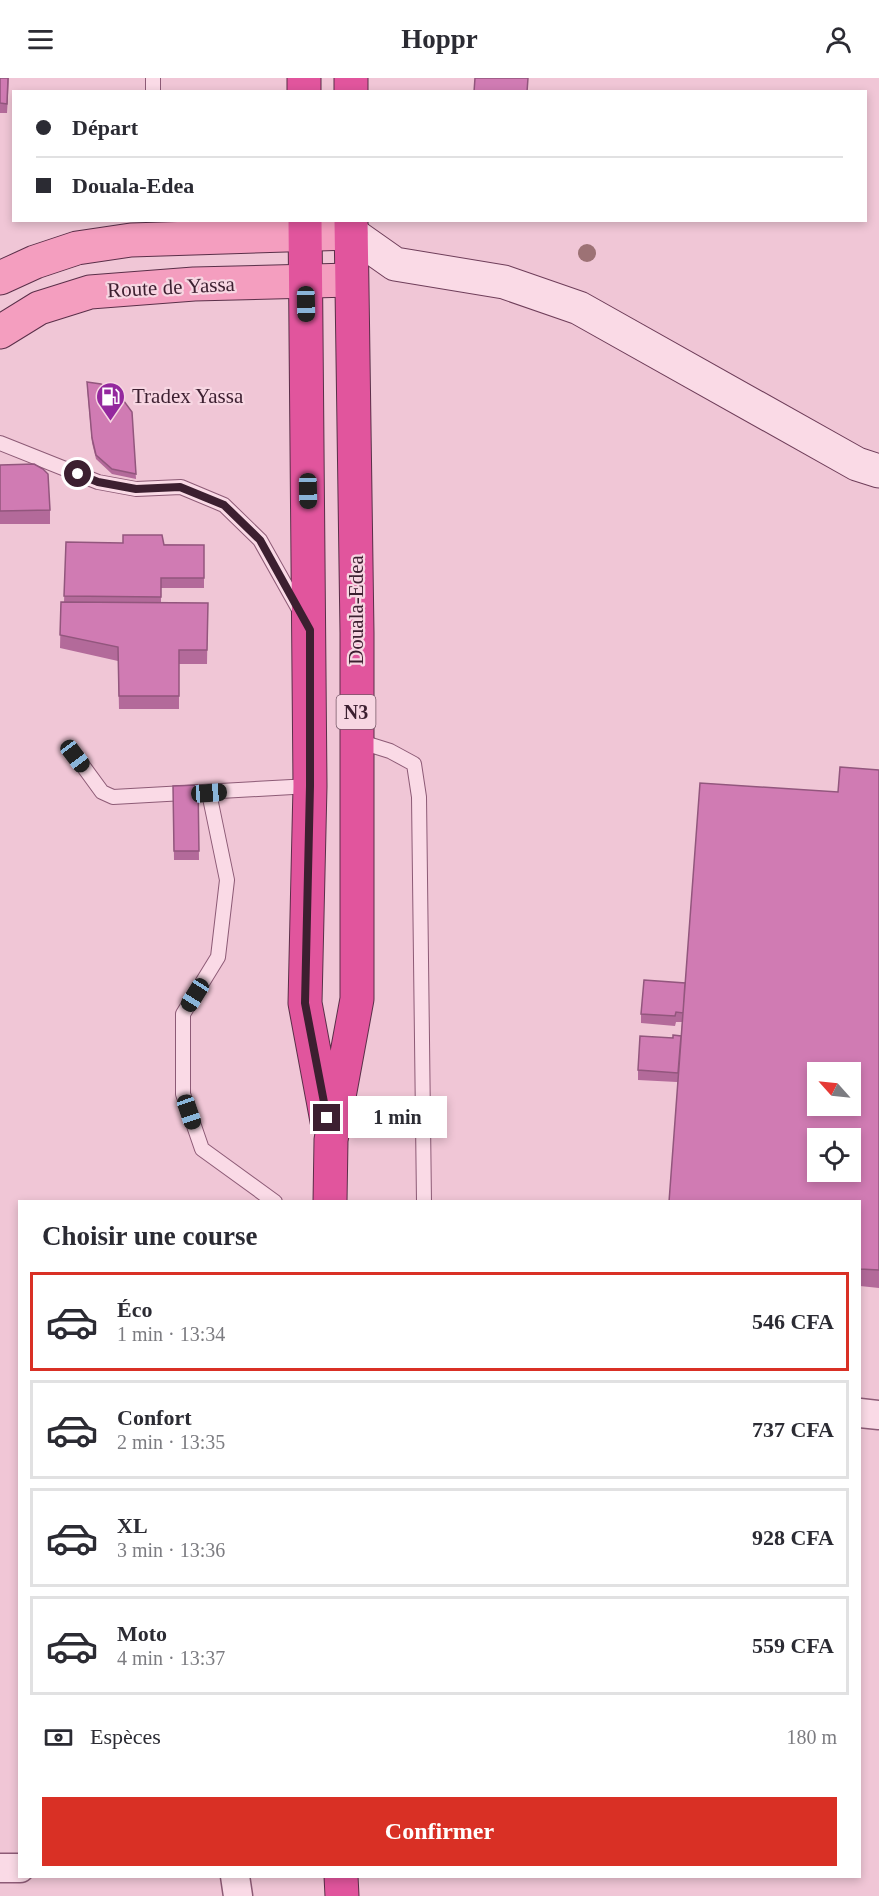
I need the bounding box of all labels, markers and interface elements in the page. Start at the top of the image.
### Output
icon: menu [24,23,57,56]
icon: person [822,23,855,56]
text: Hoppr [401,24,478,54]
text: Départ [72,115,138,140]
text: Douala-Edea [72,173,194,198]
street label: Route de Yassa [107,272,236,302]
car [297,286,315,322]
fuel station icon: Tradex Yassa [95,380,127,422]
place label: Tradex Yassa [132,384,244,408]
route start [64,460,91,487]
car [299,473,317,509]
street label: Douala-Edea [344,555,368,665]
road number: N3 [336,695,376,729]
car [57,736,93,776]
car [190,783,228,803]
car [178,975,212,1015]
north arrow [807,1062,861,1116]
map controls [807,1062,861,1182]
car [175,1092,203,1132]
callout: 1 min [348,1097,447,1139]
route end [313,1104,340,1131]
text: 1 min [373,1106,422,1128]
button: locate [807,1128,861,1182]
text: Choisir une course [42,1221,258,1251]
icon: car [45,1295,99,1349]
text: Éco [117,1297,152,1322]
text: 546 CFA [752,1309,834,1334]
text: 1 min · 13:34 [117,1323,225,1345]
icon: car [45,1403,99,1457]
text: Confort [117,1405,192,1430]
text: 737 CFA [752,1417,834,1442]
text: 2 min · 13:35 [117,1431,225,1453]
icon: car [45,1511,99,1565]
text: XL [117,1513,148,1538]
text: 928 CFA [752,1525,834,1550]
text: 3 min · 13:36 [117,1539,225,1561]
icon: car [45,1619,99,1673]
text: Moto [117,1621,167,1646]
text: 559 CFA [752,1633,834,1658]
text: 4 min · 13:37 [117,1647,225,1669]
icon: cash [42,1721,75,1754]
text: Espèces [90,1724,161,1749]
text: 180 m [786,1726,837,1748]
button: Confirmer [42,1797,837,1866]

